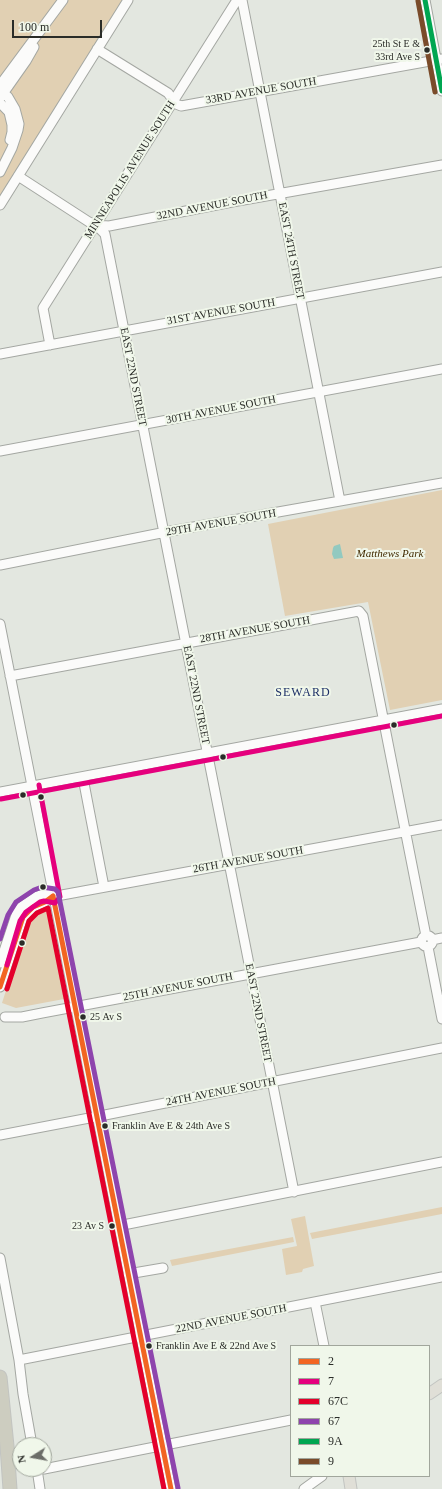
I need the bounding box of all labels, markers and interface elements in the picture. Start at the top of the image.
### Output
scale bar [14,12,104,38]
text: 100 m [19,20,49,34]
place label: 25th St E & 33rd Ave S [372,38,420,62]
marker: 25th St E & 33rd Ave S [422,45,432,55]
street label: 33RD AVENUE SOUTH [205,75,317,107]
street label: MINNEAPOLIS AVENUE SOUTH [82,98,178,242]
street label: 32ND AVENUE SOUTH [155,189,269,223]
street label: EAST 24TH STREET [275,201,307,301]
street label: 31ST AVENUE SOUTH [166,296,276,328]
street label: EAST 22ND STREET [117,327,149,427]
street label: 30TH AVENUE SOUTH [165,393,277,427]
street label: 29TH AVENUE SOUTH [165,507,277,539]
park label: Matthews Park [357,547,423,561]
street label: 28TH AVENUE SOUTH [199,614,311,646]
street label: EAST 22ND STREET [180,645,212,745]
district label: SEWARD [275,686,331,700]
unlabelled marker [389,720,399,730]
unlabelled marker [218,752,228,762]
unlabelled marker [18,790,28,800]
unlabelled marker [36,792,46,802]
street label: 26TH AVENUE SOUTH [192,844,304,876]
unlabelled marker [38,882,48,892]
unlabelled marker [17,938,27,948]
street label: EAST 22ND STREET [242,963,274,1063]
street label: 25TH AVENUE SOUTH [122,970,234,1004]
place label: 25 Av S [90,1011,122,1023]
marker: 25 Av S [78,1012,88,1022]
street label: 24TH AVENUE SOUTH [165,1075,277,1109]
place label: Franklin Ave E & 24th Ave S [112,1120,230,1132]
marker: Franklin Ave E & 24th Ave S [100,1121,110,1131]
place label: 23 Av S [72,1220,104,1232]
marker: 23 Av S [107,1221,117,1231]
street label: 22ND AVENUE SOUTH [174,1302,288,1336]
place label: Franklin Ave E & 22nd Ave S [156,1340,276,1352]
marker: Franklin Ave E & 22nd Ave S [144,1341,154,1351]
legend [290,1345,430,1477]
text: 2 [328,1354,334,1368]
text: 7 [328,1374,334,1388]
text: 67C [328,1394,348,1408]
text: 67 [328,1414,340,1428]
text: 9A [328,1434,343,1448]
north arrow [12,1437,52,1477]
text: N [15,1454,28,1464]
text: 9 [328,1454,334,1468]

